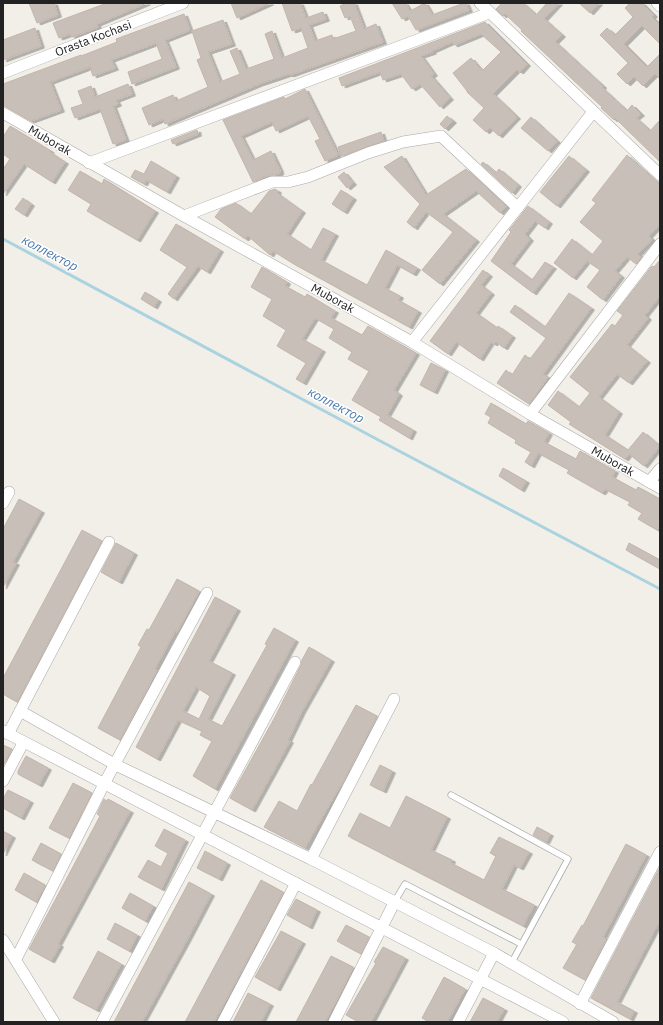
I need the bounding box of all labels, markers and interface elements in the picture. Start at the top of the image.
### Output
street label: Orasta Kochasi [53,17,133,59]
street label: Muborak [26,122,75,159]
water label: коллектор [19,231,81,275]
street label: Muborak [309,280,358,316]
water label: коллектор [305,383,367,427]
street label: Muborak [589,443,638,480]

